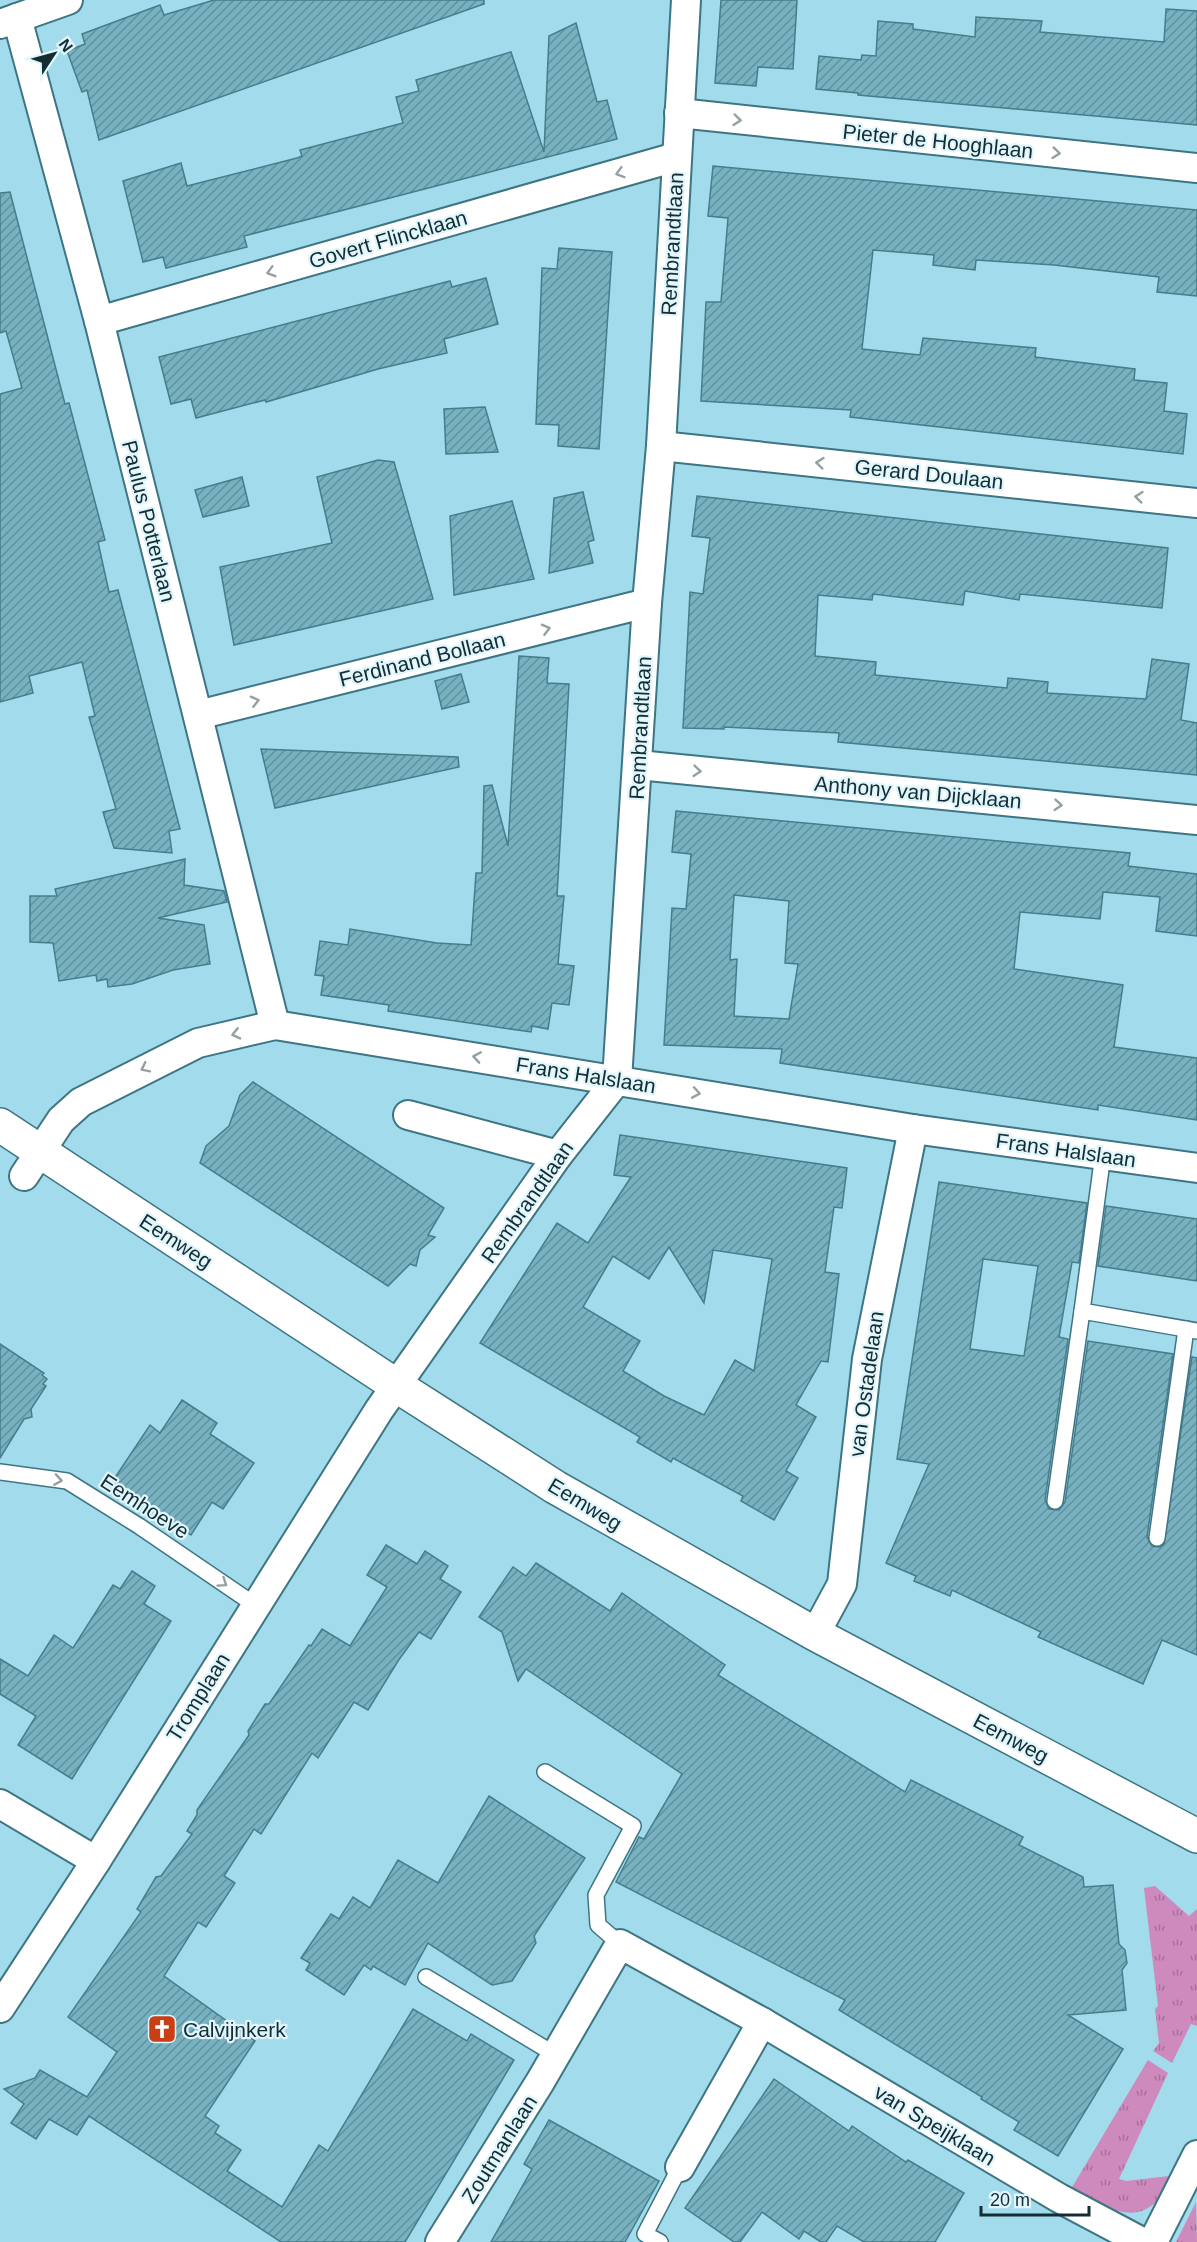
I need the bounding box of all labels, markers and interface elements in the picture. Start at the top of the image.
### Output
north arrow [24,24,84,84]
text: N [55,36,76,55]
one-way arrow [732,113,741,125]
street label: Pieter de Hooghlaan [842,120,1034,162]
one-way arrow [1051,146,1061,159]
one-way arrow [615,166,626,178]
street label: Rembrandtlaan [657,172,687,316]
street label: Govert Flincklaan [306,205,470,273]
one-way arrow [266,265,277,277]
street label: Paulus Potterlaan [118,438,180,604]
street label: Gerard Doulaan [853,455,1005,493]
one-way arrow [815,457,824,470]
one-way arrow [1134,491,1143,503]
one-way arrow [541,623,551,636]
street label: Ferdinand Bollaan [337,627,507,691]
street label: Rembrandtlaan [625,656,655,800]
one-way arrow [249,695,259,708]
one-way arrow [692,764,701,777]
street label: Anthony van Dijcklaan [813,771,1023,813]
one-way arrow [1053,798,1062,811]
one-way arrow [231,1027,241,1040]
one-way arrow [472,1052,481,1064]
street label: Frans Halslaan [514,1053,658,1097]
one-way arrow [141,1061,152,1073]
one-way arrow [690,1086,700,1099]
street label: Frans Halslaan [994,1129,1138,1171]
street label: Rembrandtlaan [476,1137,578,1267]
street label: Eemweg [135,1209,217,1273]
street label: van Ostadelaan [844,1310,888,1458]
street label: Eemhoeve [97,1469,193,1543]
street label: Eemweg [544,1473,626,1535]
one-way arrow [53,1474,63,1486]
one-way arrow [216,1576,227,1587]
street label: Tromplaan [162,1649,234,1745]
street label: Eemweg [970,1709,1052,1767]
church icon: Calvijnkerk [146,2013,178,2045]
place label: Calvijnkerk [183,2018,286,2041]
street label: van Speijklaan [871,2080,999,2170]
street label: Zoutmanlaan [457,2091,541,2207]
scale bar [981,2179,1089,2217]
text: 20 m [990,2190,1030,2210]

